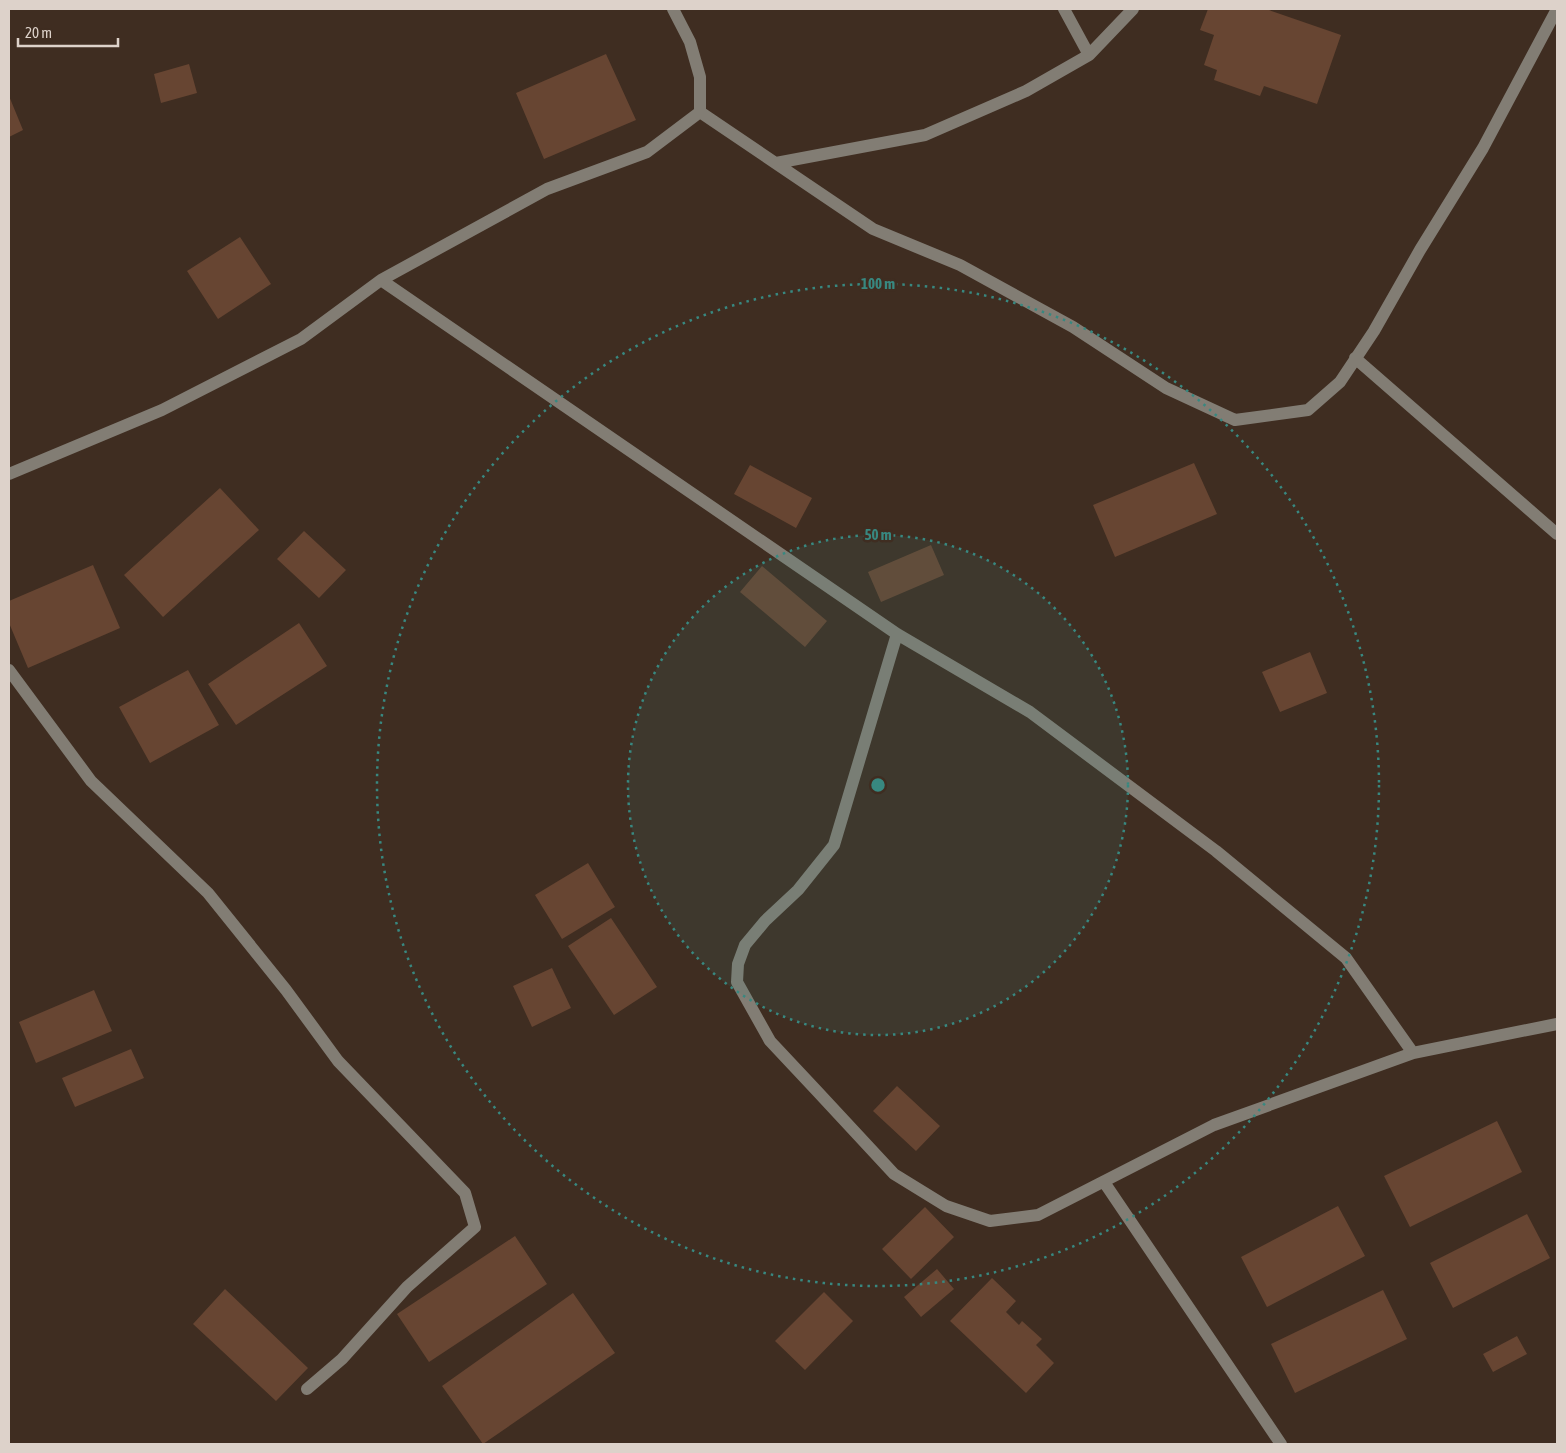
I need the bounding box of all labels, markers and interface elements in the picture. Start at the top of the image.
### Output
scale bar [18,15,118,47]
text: 20 m [25,24,52,41]
text: 100 m [861,275,895,292]
text: 50 m [865,526,892,543]
centre of rings [869,776,887,794]

